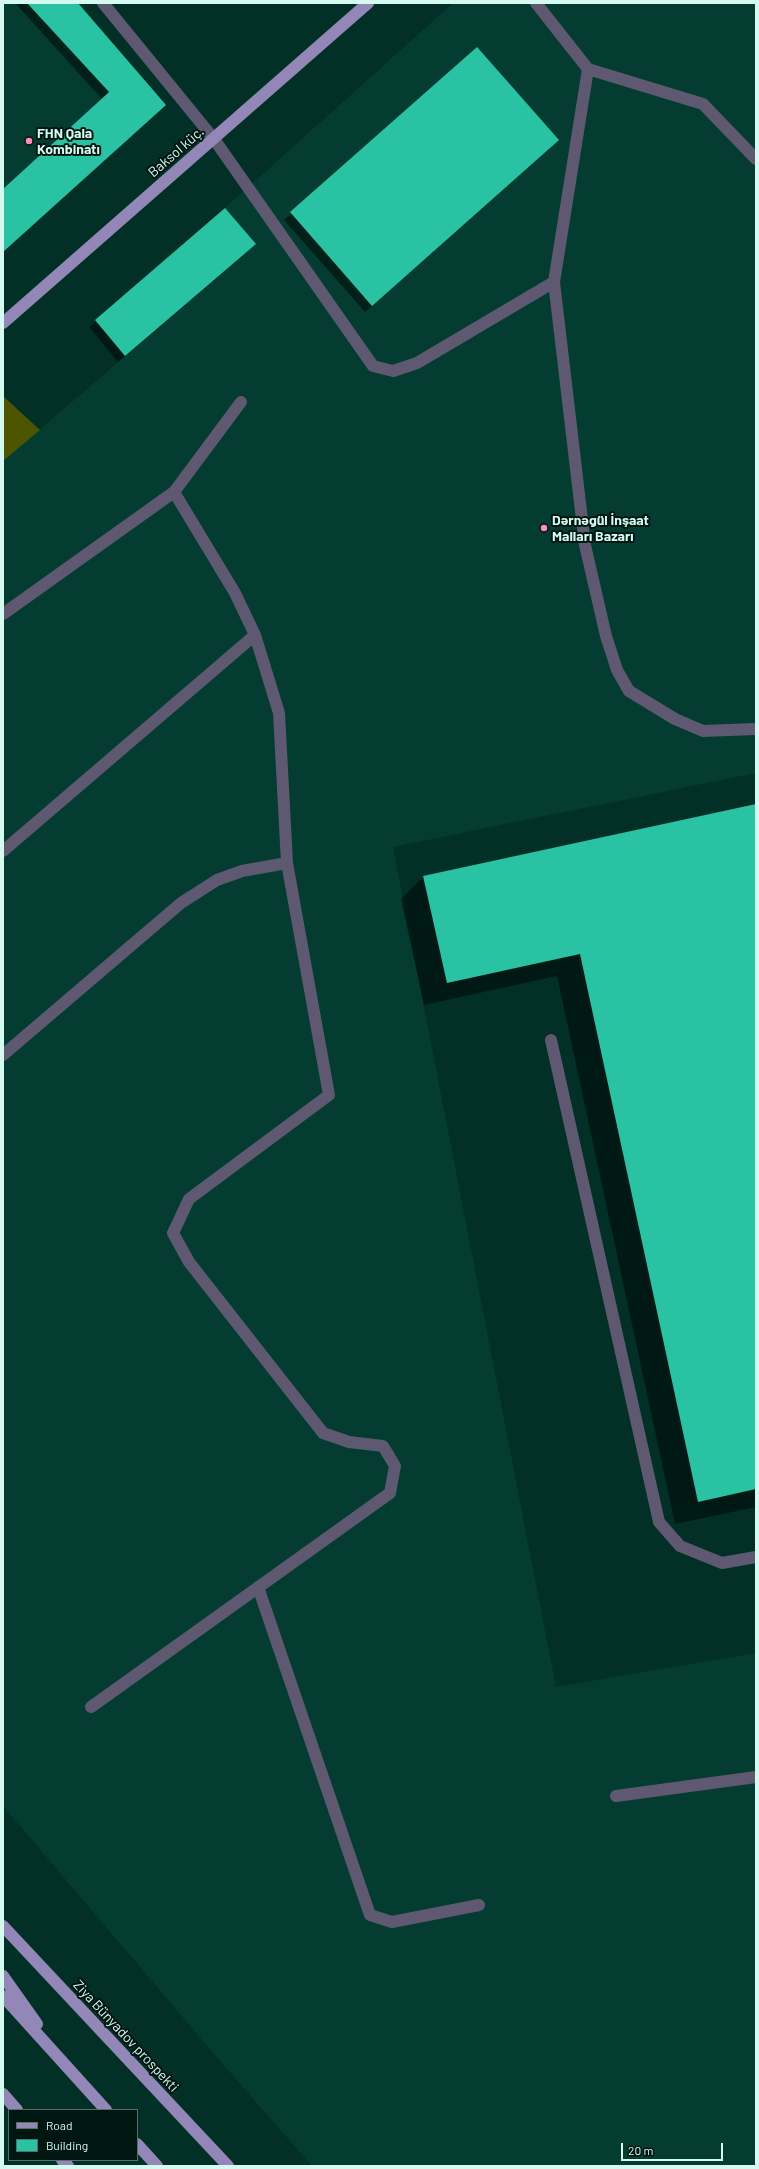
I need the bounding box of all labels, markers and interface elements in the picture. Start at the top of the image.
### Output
street label: Baksol küç. [145,123,207,181]
place label: FHN Qala Kombinatı [37,125,100,158]
marker: FHN Qala Kombinatı [24,136,34,146]
place label: Dərnəgül İnşaat Malları Bazarı [552,512,649,544]
marker: Dərnəgül İnşaat Malları Bazarı [539,523,549,533]
street label: Ziya Bünyadov prospekti [70,1977,182,2095]
legend [8,2109,138,2161]
text: Road [46,2118,73,2132]
scale bar [623,2135,725,2161]
text: Building [46,2138,88,2152]
text: 20 m [628,2143,654,2157]

